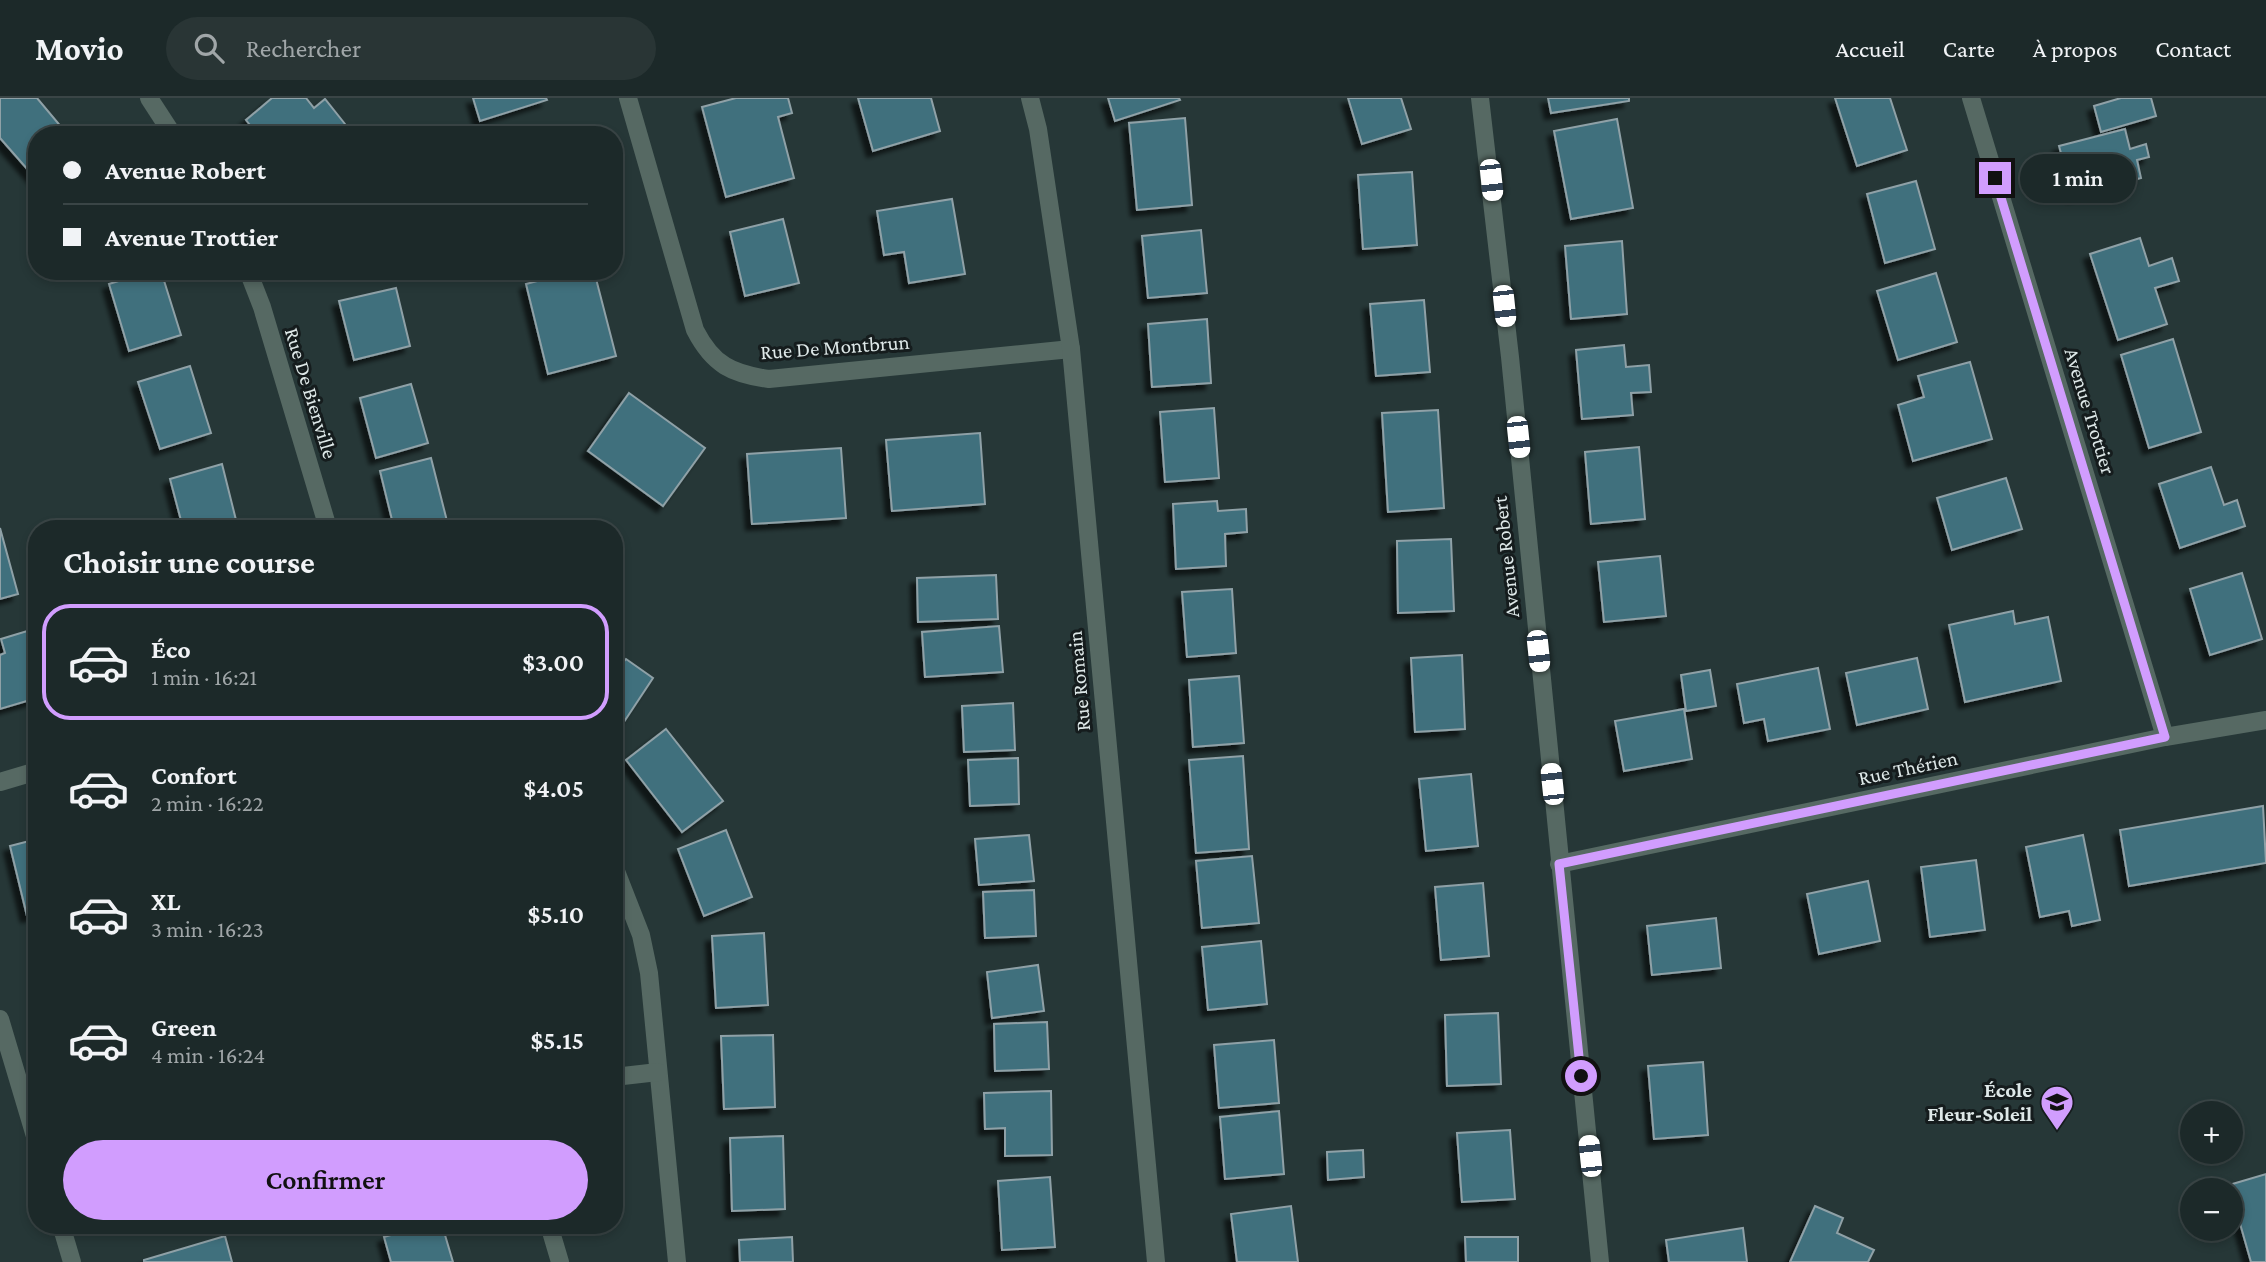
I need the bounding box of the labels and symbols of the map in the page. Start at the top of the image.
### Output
callout: 1 min [2020,154,2135,202]
car [1479,158,1504,202]
route end [1979,162,2011,194]
car [1492,284,1517,328]
street label: Rue De Bienville [280,325,342,461]
street label: Rue De Montbrun [760,330,910,364]
street label: Avenue Trottier [2059,345,2121,478]
car [1506,415,1531,459]
street label: Avenue Robert [1488,494,1524,619]
car [1526,629,1551,673]
street label: Rue Romain [1063,630,1095,732]
street label: Rue Thérien [1856,746,1960,790]
car [1540,762,1565,806]
route start [1565,1060,1597,1092]
place label: École Fleur-Soleil [1927,1078,2032,1126]
school or university icon: École Fleur-Soleil [2038,1083,2076,1132]
car [1578,1134,1603,1178]

